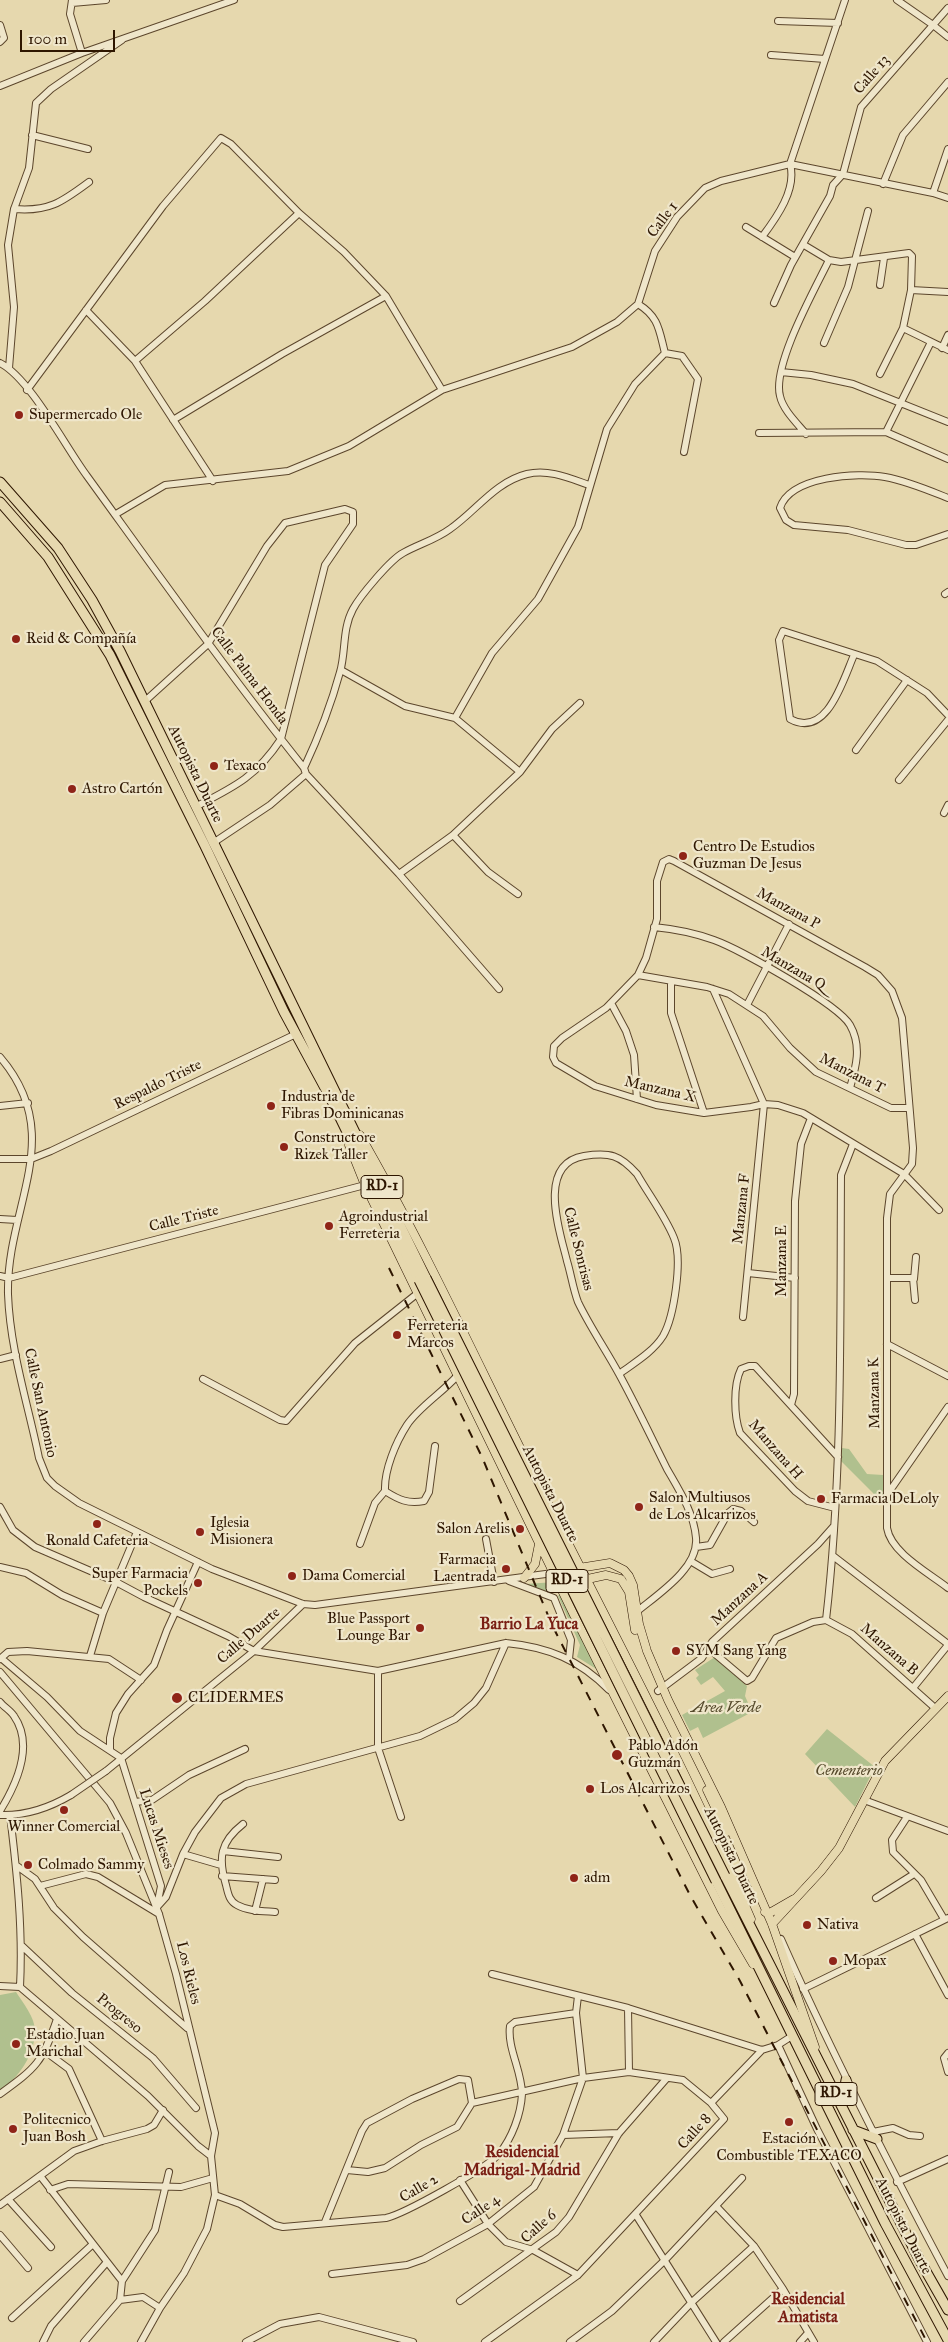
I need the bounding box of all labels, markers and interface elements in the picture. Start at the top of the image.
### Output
scale bar [22,20,118,52]
text: 100 m [28,30,67,48]
street label: Calle 13 [850,52,894,98]
street label: Calle 1 [644,199,682,241]
place label: Supermercado Ole [29,406,142,424]
marker: Supermercado Ole [13,409,25,421]
street label: Calle Palma Honda [206,624,292,728]
place label: Reid & Compañía [26,630,136,648]
marker: Reid & Compañía [10,633,22,645]
street label: Autopista Duarte [164,722,226,826]
place label: Texaco [224,757,266,775]
marker: Texaco [208,760,220,772]
place label: Astro Cartón [82,780,163,798]
marker: Astro Cartón [66,783,78,795]
place label: Centro De Estudios Guzman De Jesus [693,838,815,873]
marker: Centro De Estudios Guzman De Jesus [677,850,689,862]
street label: Manzana P [753,884,823,934]
street label: Manzana Q [758,943,828,995]
street label: Manzana T [816,1050,888,1098]
street label: Respaldo Triste [111,1056,205,1114]
street label: Manzana X [623,1073,697,1107]
place label: Industria de Fibras Dominicanas [281,1088,404,1123]
marker: Industria de Fibras Dominicanas [265,1100,277,1112]
place label: Constructore Rizek Taller [294,1129,376,1164]
marker: Constructore Rizek Taller [278,1141,290,1153]
street label: Manzana F [729,1173,755,1245]
road number: RD-1 [361,1176,403,1198]
street label: Calle Triste [147,1202,221,1236]
street label: Calle Sonrisas [559,1205,597,1293]
place label: Agroindustrial Ferreteria [339,1208,428,1243]
marker: Agroindustrial Ferreteria [323,1220,335,1232]
street label: Manzana E [773,1225,791,1297]
place label: Ferreteria Marcos [407,1317,468,1352]
marker: Ferreteria Marcos [391,1329,403,1341]
street label: Calle San Antonio [20,1347,60,1459]
street label: Manzana K [865,1357,885,1429]
street label: Manzana H [744,1416,806,1484]
street label: Autopista Duarte [518,1443,582,1545]
place label: Salon Multiusos de Los Alcarrizos [649,1489,756,1524]
place label: Farmacia DeLoly [831,1490,939,1508]
marker: Farmacia DeLoly [815,1493,827,1505]
marker: Salon Multiusos de Los Alcarrizos [633,1501,645,1513]
place label: Iglesia Misionera [210,1514,273,1549]
marker: Ronald Cafeteria [91,1518,103,1530]
place label: Salon Arelis [437,1520,510,1538]
marker: Salon Arelis [514,1523,526,1535]
marker: Iglesia Misionera [194,1526,206,1538]
place label: Ronald Cafeteria [46,1532,148,1550]
place label: Farmacia Laentrada [433,1551,496,1586]
marker: Farmacia Laentrada [500,1563,512,1575]
place label: Super Farmacia Pockels [92,1565,188,1600]
place label: Dama Comercial [302,1567,405,1585]
street label: Manzana A [708,1568,772,1630]
marker: Dama Comercial [286,1570,298,1582]
road number: RD-1 [546,1570,588,1592]
marker: Super Farmacia Pockels [192,1577,204,1589]
street label: Calle Duarte [214,1604,284,1668]
place label: Blue Passport Lounge Bar [327,1610,410,1645]
district label: Barrio La Yuca [480,1615,578,1635]
street label: Manzana B [856,1620,922,1680]
marker: Blue Passport Lounge Bar [414,1622,426,1634]
place label: SYM Sang Yang [686,1642,786,1660]
marker: SYM Sang Yang [670,1645,682,1657]
place label: CLIDERMES [188,1689,284,1707]
marker: CLIDERMES [170,1691,184,1705]
park label: Area Verde [691,1699,761,1717]
place label: Pablo Adón Guzmán [628,1737,698,1772]
marker: Pablo Adón Guzmán [610,1748,624,1762]
park label: Cementerio [815,1762,883,1780]
place label: Los Alcarrizos [600,1780,690,1798]
marker: Los Alcarrizos [584,1783,596,1795]
street label: Lucas Mieses [135,1787,177,1871]
marker: Winner Comercial [58,1804,70,1816]
street label: Autopista Duarte [700,1804,762,1908]
place label: Winner Comercial [8,1818,120,1836]
place label: Colmado Sammy [38,1856,144,1874]
marker: Colmado Sammy [22,1859,34,1871]
place label: adm [584,1869,610,1887]
marker: adm [568,1872,580,1884]
place label: Nativa [817,1916,858,1934]
marker: Nativa [801,1919,813,1931]
street label: Los Rieles [172,1940,204,2006]
place label: Mopax [843,1952,886,1970]
marker: Mopax [827,1955,839,1967]
street label: Progreso [92,1990,146,2038]
place label: Estadio Juan Marichal [26,2026,105,2061]
marker: Estadio Juan Marichal [10,2038,22,2050]
road number: RD-1 [815,2082,857,2106]
street label: Calle 8 [674,2110,716,2154]
place label: Politecnico Juan Bosh [23,2111,91,2146]
marker: Estación Combustible TEXACO [783,2116,795,2128]
marker: Politecnico Juan Bosh [7,2123,19,2135]
place label: Estación Combustible TEXACO [716,2130,862,2165]
district label: Residencial Madrigal-Madrid [464,2143,580,2181]
street label: Calle 2 [397,2171,441,2207]
street label: Autopista Duarte [871,2175,935,2277]
street label: Calle 4 [458,2191,504,2229]
street label: Calle 6 [517,2206,561,2248]
district label: Residencial Amatista [771,2290,845,2328]

